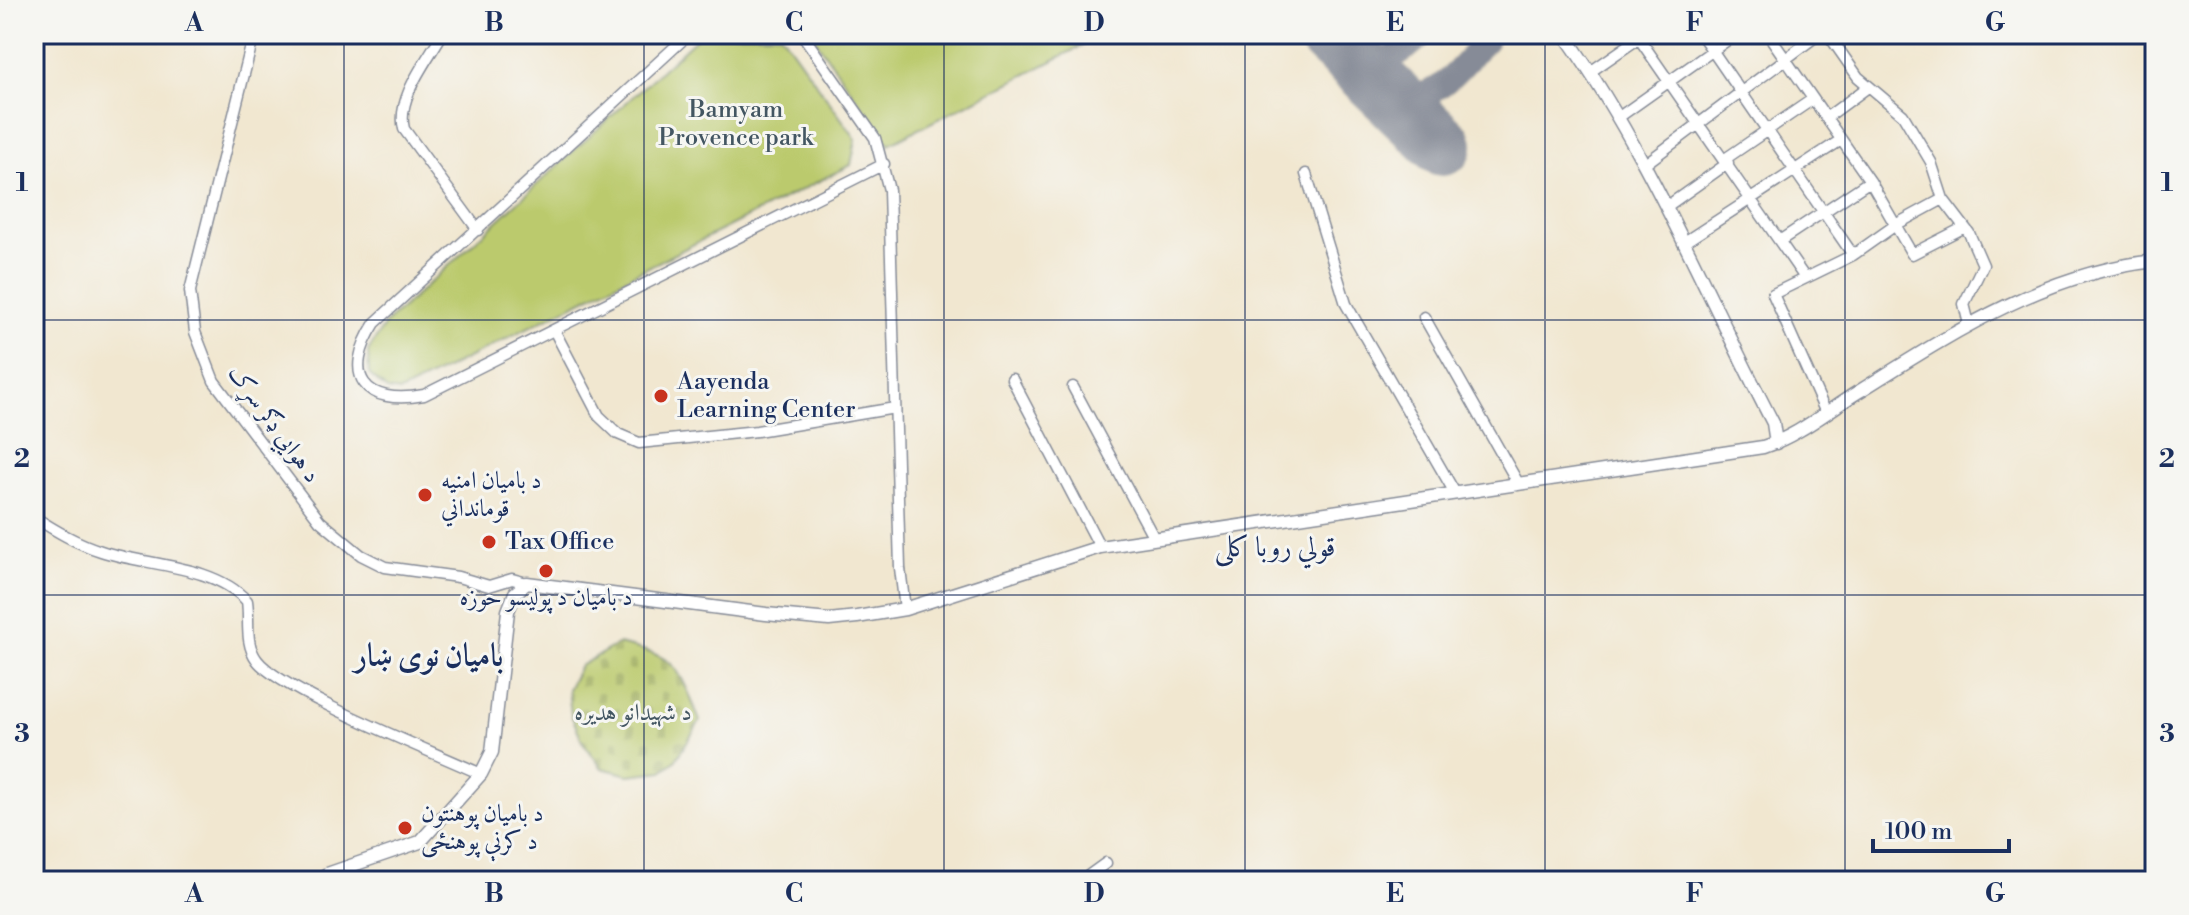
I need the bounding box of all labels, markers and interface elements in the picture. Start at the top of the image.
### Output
text: A [184,7,204,39]
text: B [484,7,504,39]
text: C [785,7,803,39]
text: D [1084,7,1104,39]
text: E [1386,7,1404,39]
text: F [1686,7,1704,39]
text: G [1985,7,2006,39]
park label: Bamyam Provence park [658,95,815,153]
text: 1 [16,167,29,199]
text: 1 [2161,167,2174,199]
street label: د هوايي ډګر سړک [219,359,327,491]
place label: Aayenda Learning Center [676,367,856,425]
marker: Aayenda Learning Center [652,387,670,405]
text: 2 [14,443,30,475]
text: 2 [2159,443,2175,475]
place label: د بامیان امنیه قومانداني [441,466,542,527]
marker: د بامیان امنیه قومانداني [416,486,434,504]
place label: Tax Office [505,527,614,557]
district label: قولي روبا کلی [1215,530,1335,569]
marker: Tax Office [480,533,498,551]
marker: د بامیان د پولیسو حوزه [537,562,555,580]
place label: د بامیان د پولیسو حوزه [459,583,633,614]
district label: باميان نوی ښار [351,636,504,676]
park label: د شهیدانو هدیره [574,698,692,728]
text: 3 [14,718,30,750]
text: 3 [2159,718,2175,750]
place label: د بامیان پوهنتون د کرنې پوهنځی [421,799,544,862]
scale bar [1873,803,2009,853]
text: 100 m [1885,817,1952,847]
marker: د بامیان پوهنتون د کرنې پوهنځی [396,819,414,837]
text: A [184,878,204,910]
text: B [484,878,504,910]
text: C [785,878,803,910]
text: D [1084,878,1104,910]
text: E [1386,878,1404,910]
text: F [1686,878,1704,910]
text: G [1985,878,2006,910]

